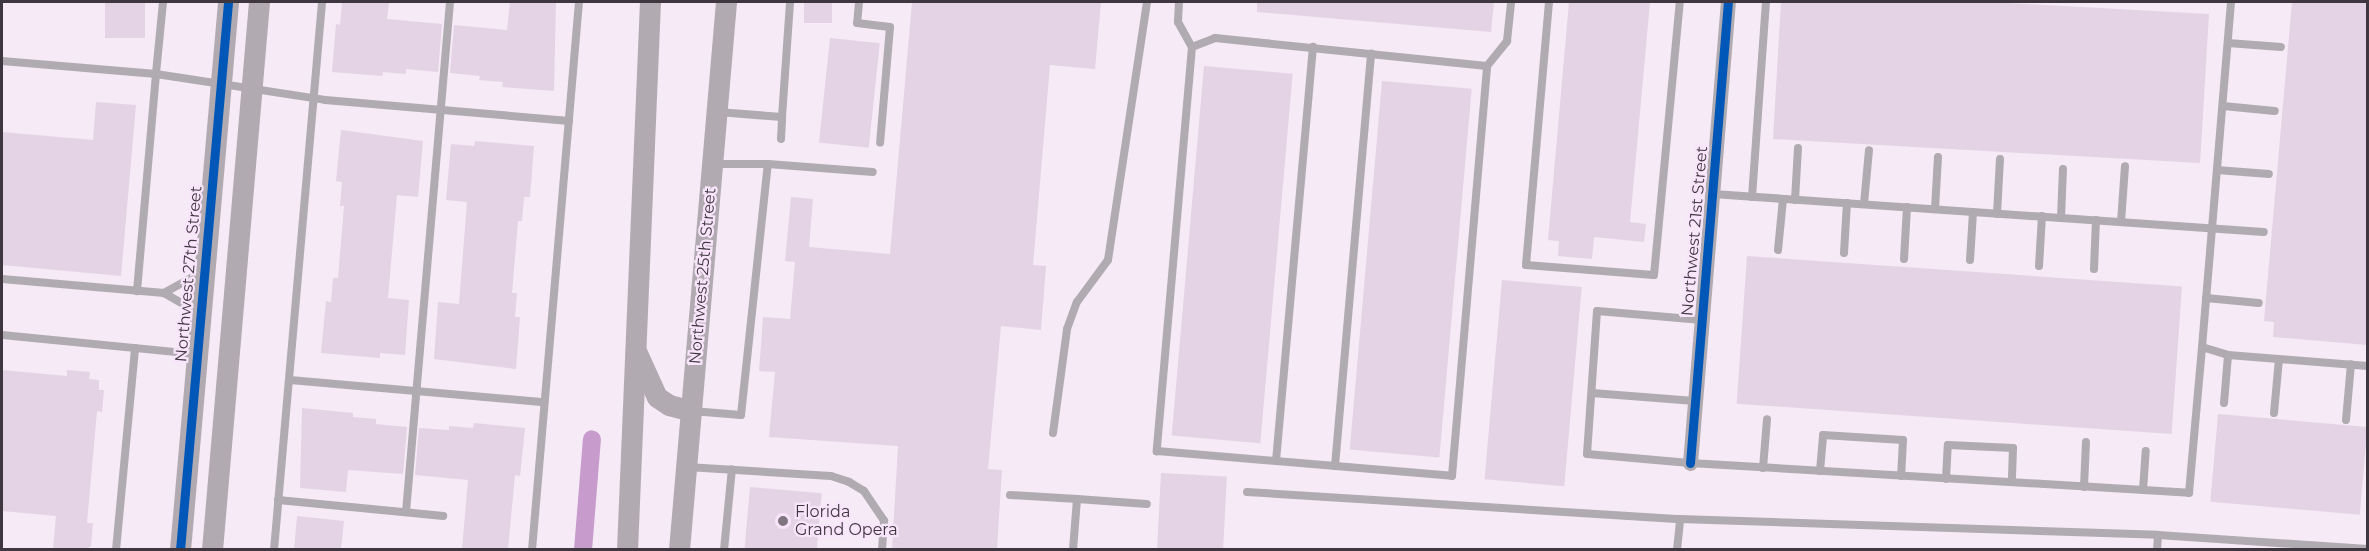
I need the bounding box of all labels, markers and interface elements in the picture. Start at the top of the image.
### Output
street label: Northwest 21st Street [1678,145,1712,317]
street label: Northwest 27th Street [172,185,206,363]
street label: Northwest 25th Street [686,187,720,365]
place label: Florida Grand Opera [795,502,898,540]
marker: Florida Grand Opera [776,514,790,528]

